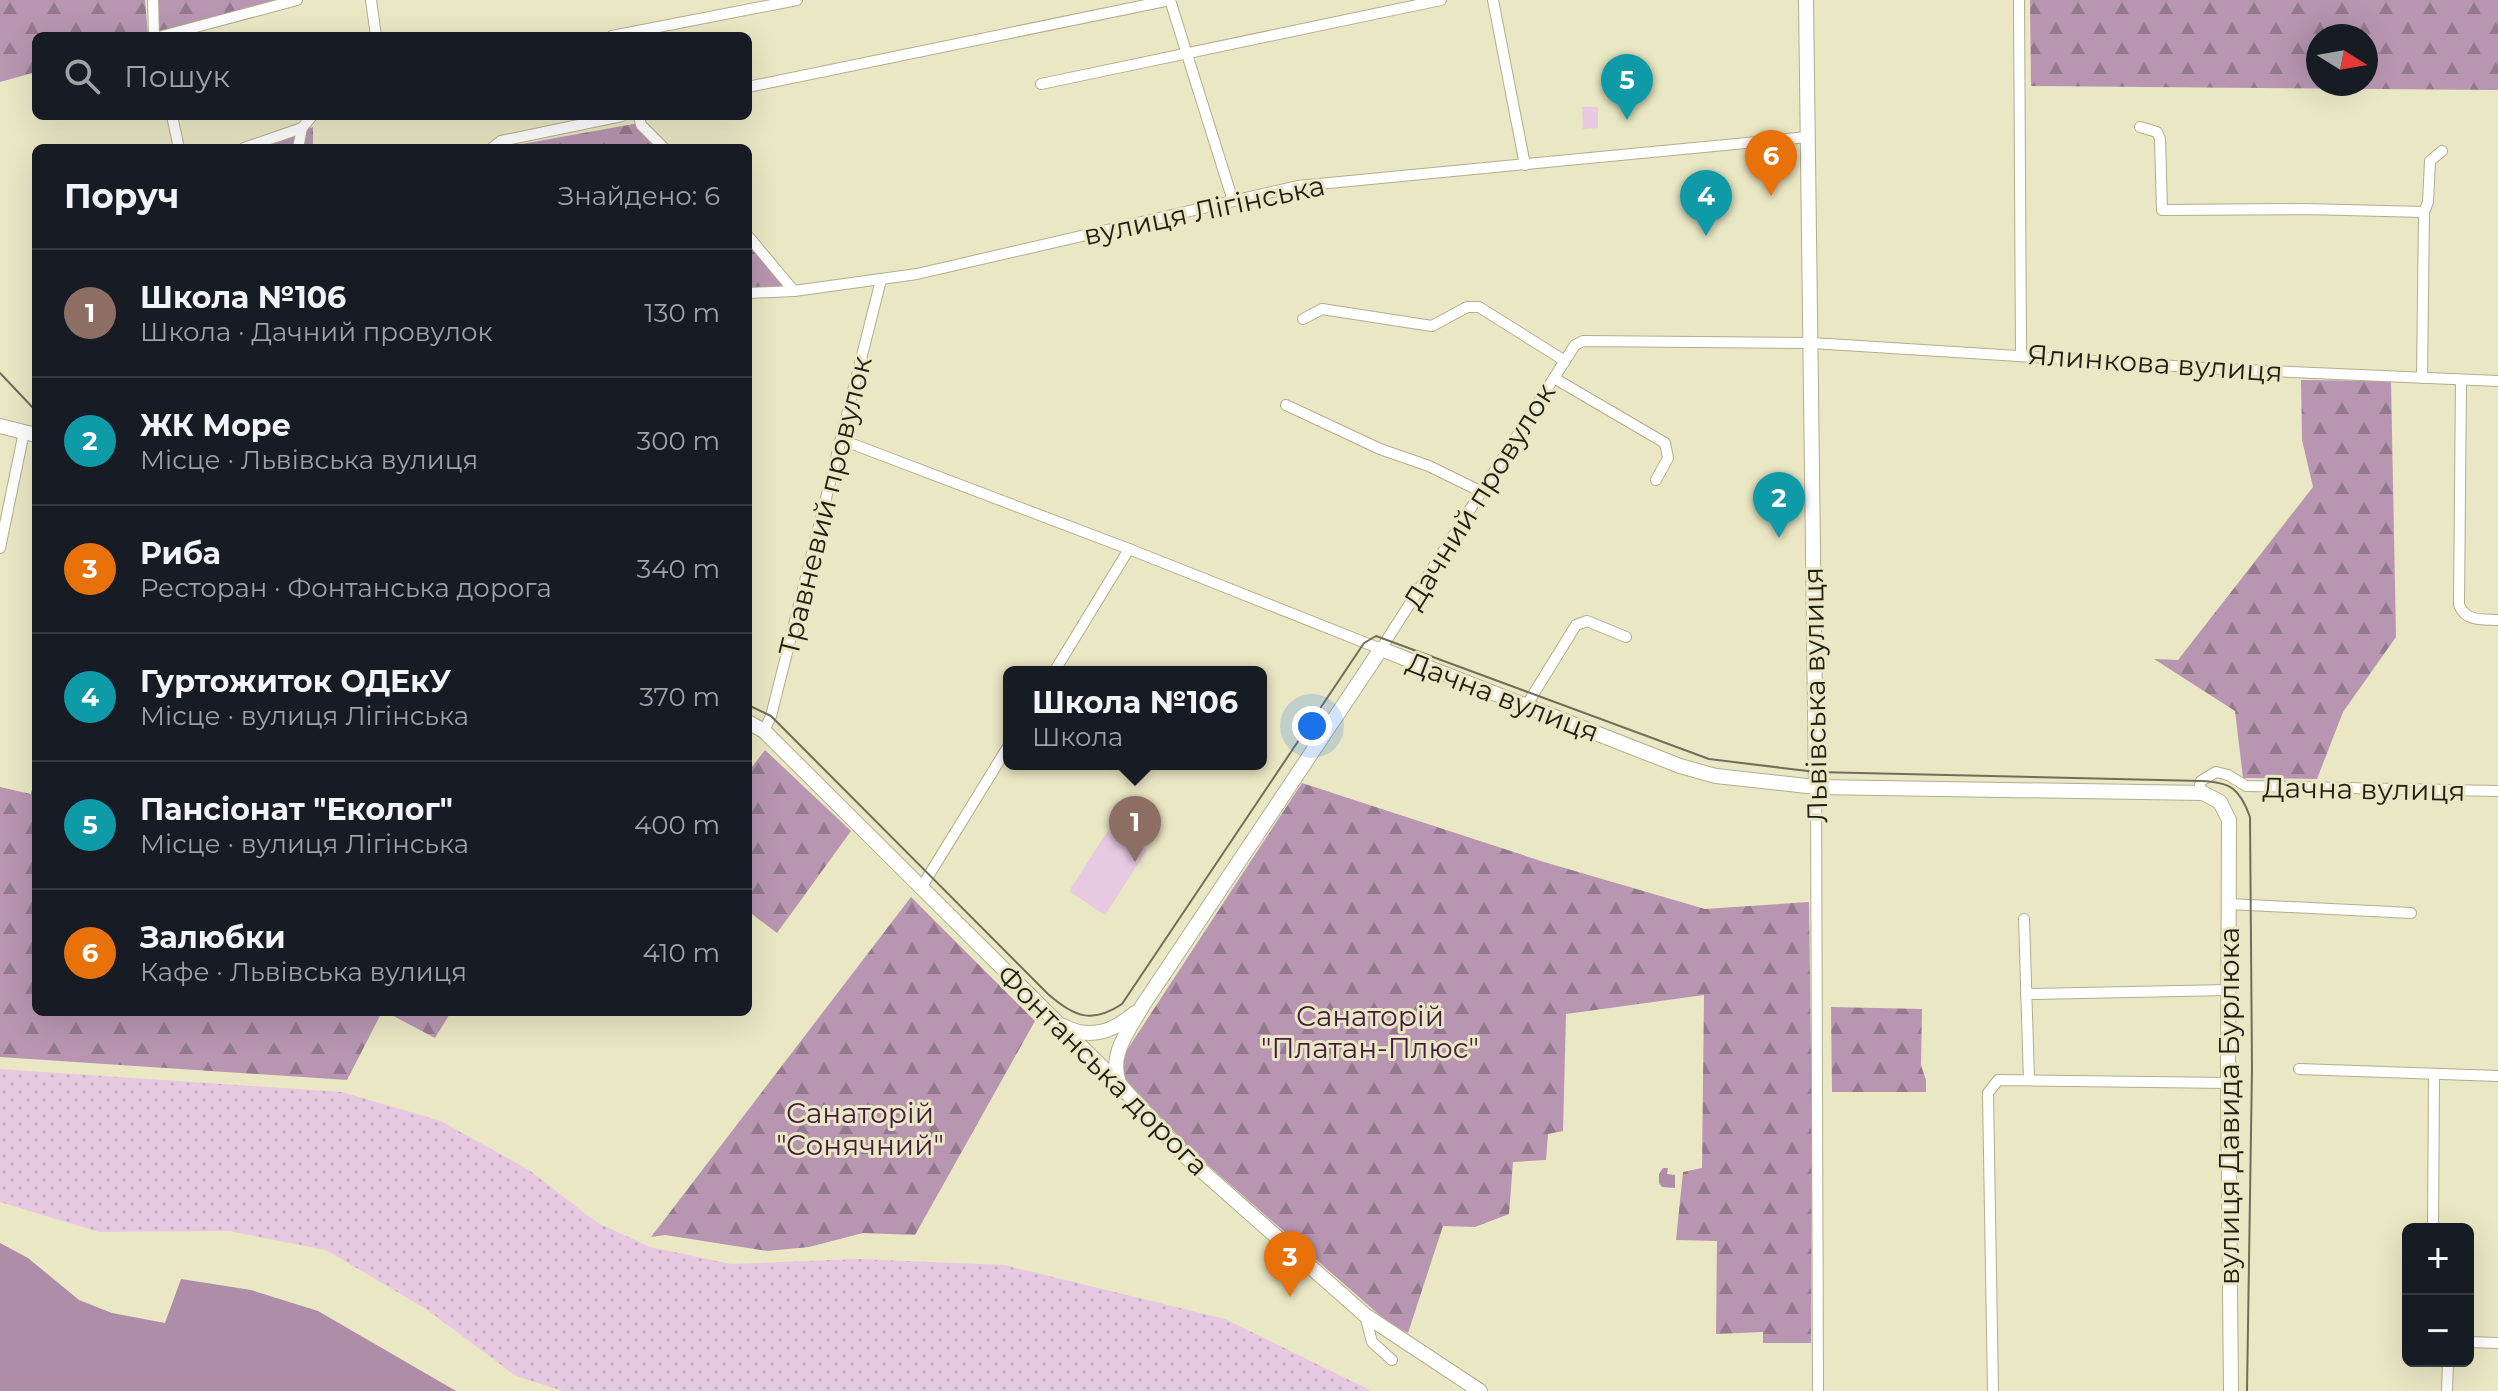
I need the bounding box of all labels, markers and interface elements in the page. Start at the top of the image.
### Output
north arrow [2306,24,2378,96]
search box [32,32,752,120]
icon: search [60,54,104,98]
pin: 5 [1601,54,1653,120]
text: Пошук [124,58,230,95]
pin: 6 [1745,130,1797,196]
street label: вулиця Лігінська [1080,168,1328,252]
pin: 4 [1680,170,1732,236]
text: Поруч [64,175,179,217]
text: Знайдено: 6 [558,180,720,212]
text: Школа №106 [140,279,346,316]
text: 1 [85,297,95,329]
text: 130 m [644,297,720,329]
text: Школа · Дачний провулок [140,316,493,348]
street label: Ялинкова вулиця [2026,337,2284,389]
street label: Травневий провулок [771,353,879,659]
street label: Дачний провулок [1396,377,1562,615]
text: ЖК Море [140,407,291,444]
text: 2 [82,425,98,457]
text: 300 m [637,425,720,457]
text: Місце · Львівська вулиця [140,444,478,476]
pin: 2 [1753,472,1805,538]
text: Риба [140,535,221,572]
text: 3 [82,553,98,585]
text: 340 m [637,553,720,585]
street label: Львівська вулиця [1796,567,1834,823]
text: Ресторан · Фонтанська дорога [140,572,552,604]
street label: Дачна вулиця [1402,645,1604,749]
text: Гуртожиток ОДЕкУ [140,663,451,700]
popup [1003,666,1267,770]
text: 4 [81,681,99,713]
text: 370 m [639,681,720,713]
text: Школа №106 [1032,684,1238,721]
text: Місце · вулиця Лігінська [140,700,469,732]
your location [1292,706,1332,746]
text: Школа [1032,721,1123,753]
street label: Дачна вулиця [2262,770,2466,808]
text: Пансіонат "Еколог" [140,791,453,828]
pin: 1 [1109,796,1161,862]
text: 5 [82,809,98,841]
text: 400 m [634,809,720,841]
text: Місце · вулиця Лігінська [140,828,469,860]
text: Залюбки [140,919,286,956]
street label: вулиця Давида Бурлюка [2212,927,2246,1285]
text: 6 [82,937,98,969]
text: 410 m [642,937,720,969]
text: Кафе · Львівська вулиця [140,956,467,988]
street label: Фонтанська дорога [990,957,1216,1183]
park label: Санаторій "Платан-Плюс" [1261,999,1479,1065]
park label: Санаторій "Сонячний" [776,1096,944,1162]
map controls [2402,1223,2474,1367]
button: + [2402,1223,2474,1295]
pin: 3 [1264,1231,1316,1297]
button: − [2402,1295,2474,1367]

